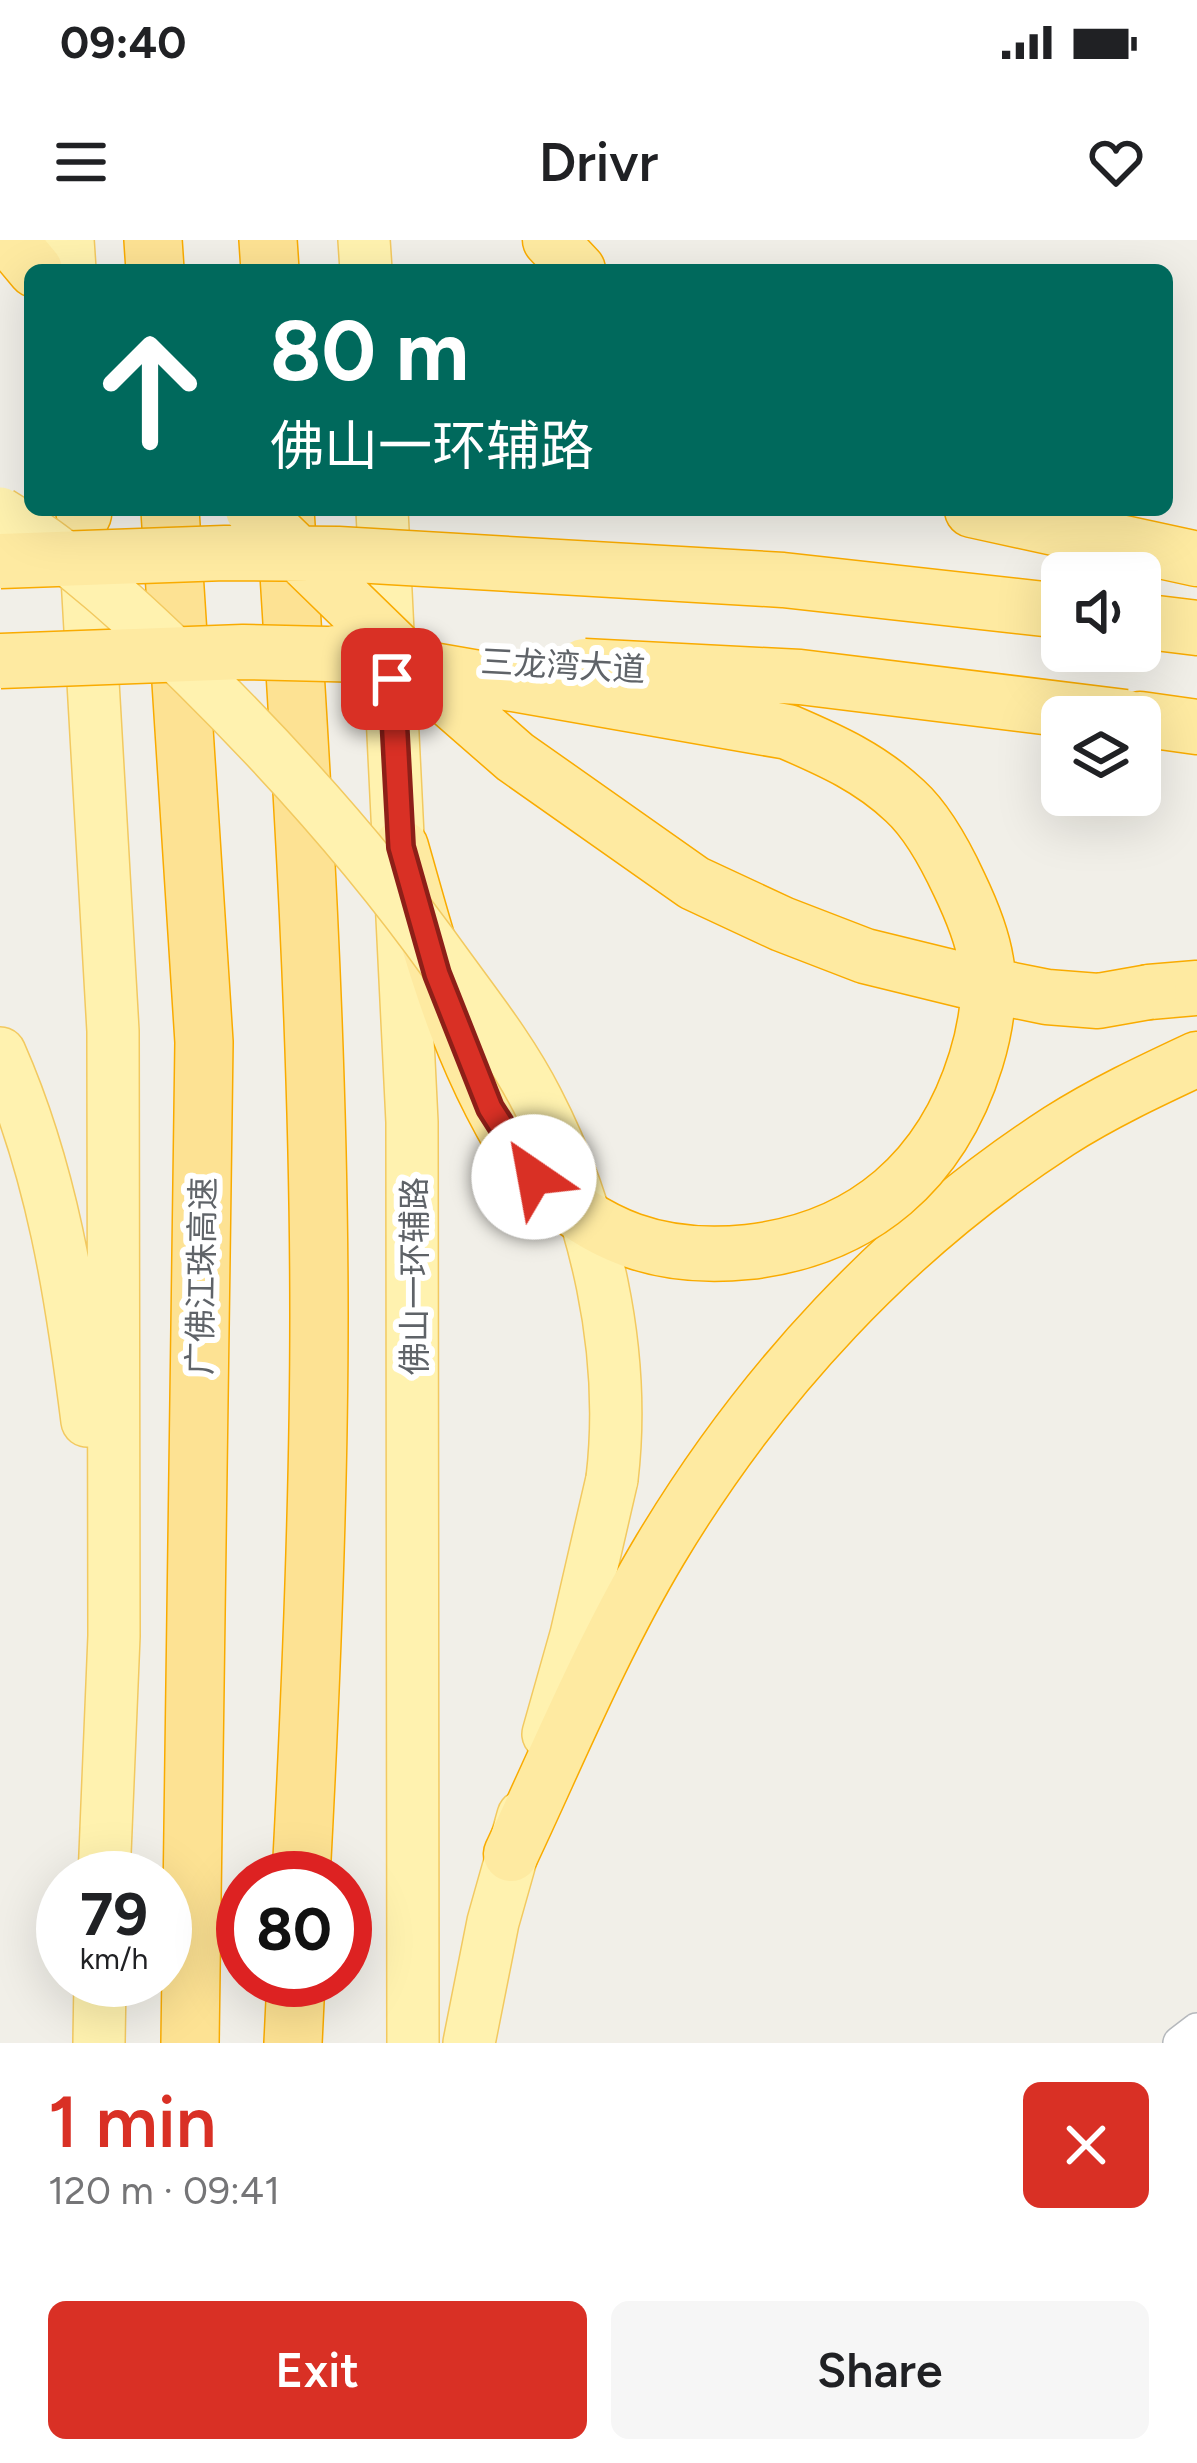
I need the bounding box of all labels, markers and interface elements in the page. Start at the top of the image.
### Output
text: 09:40 [60,15,186,69]
icon: menu [48,129,114,195]
icon: heart [1083,129,1149,195]
text: Drivr [539,130,658,195]
text: 80 m [270,300,469,401]
icon: ahead [72,312,228,468]
text: 佛山一环辅路 [270,414,594,479]
map controls [1041,552,1161,816]
button: sound [1041,552,1161,672]
pin [341,628,443,730]
street label: 三龙湾大道 [480,642,646,689]
icon: arrive [359,646,425,712]
button: layers [1041,696,1161,816]
position arrow [471,1114,597,1240]
street label: 广佛江珠高速 [180,1177,223,1375]
street label: 佛山一环辅路 [395,1177,434,1375]
speed limit sign: 80 [216,1851,372,2007]
text: 79 [80,1878,148,1950]
text: km/h [80,1940,148,1977]
text: 1 min [48,2079,216,2165]
button: close [1023,2082,1149,2208]
text: 120 m · 09:41 [48,2167,280,2214]
button: Exit [48,2301,587,2439]
button: Share [611,2301,1149,2439]

